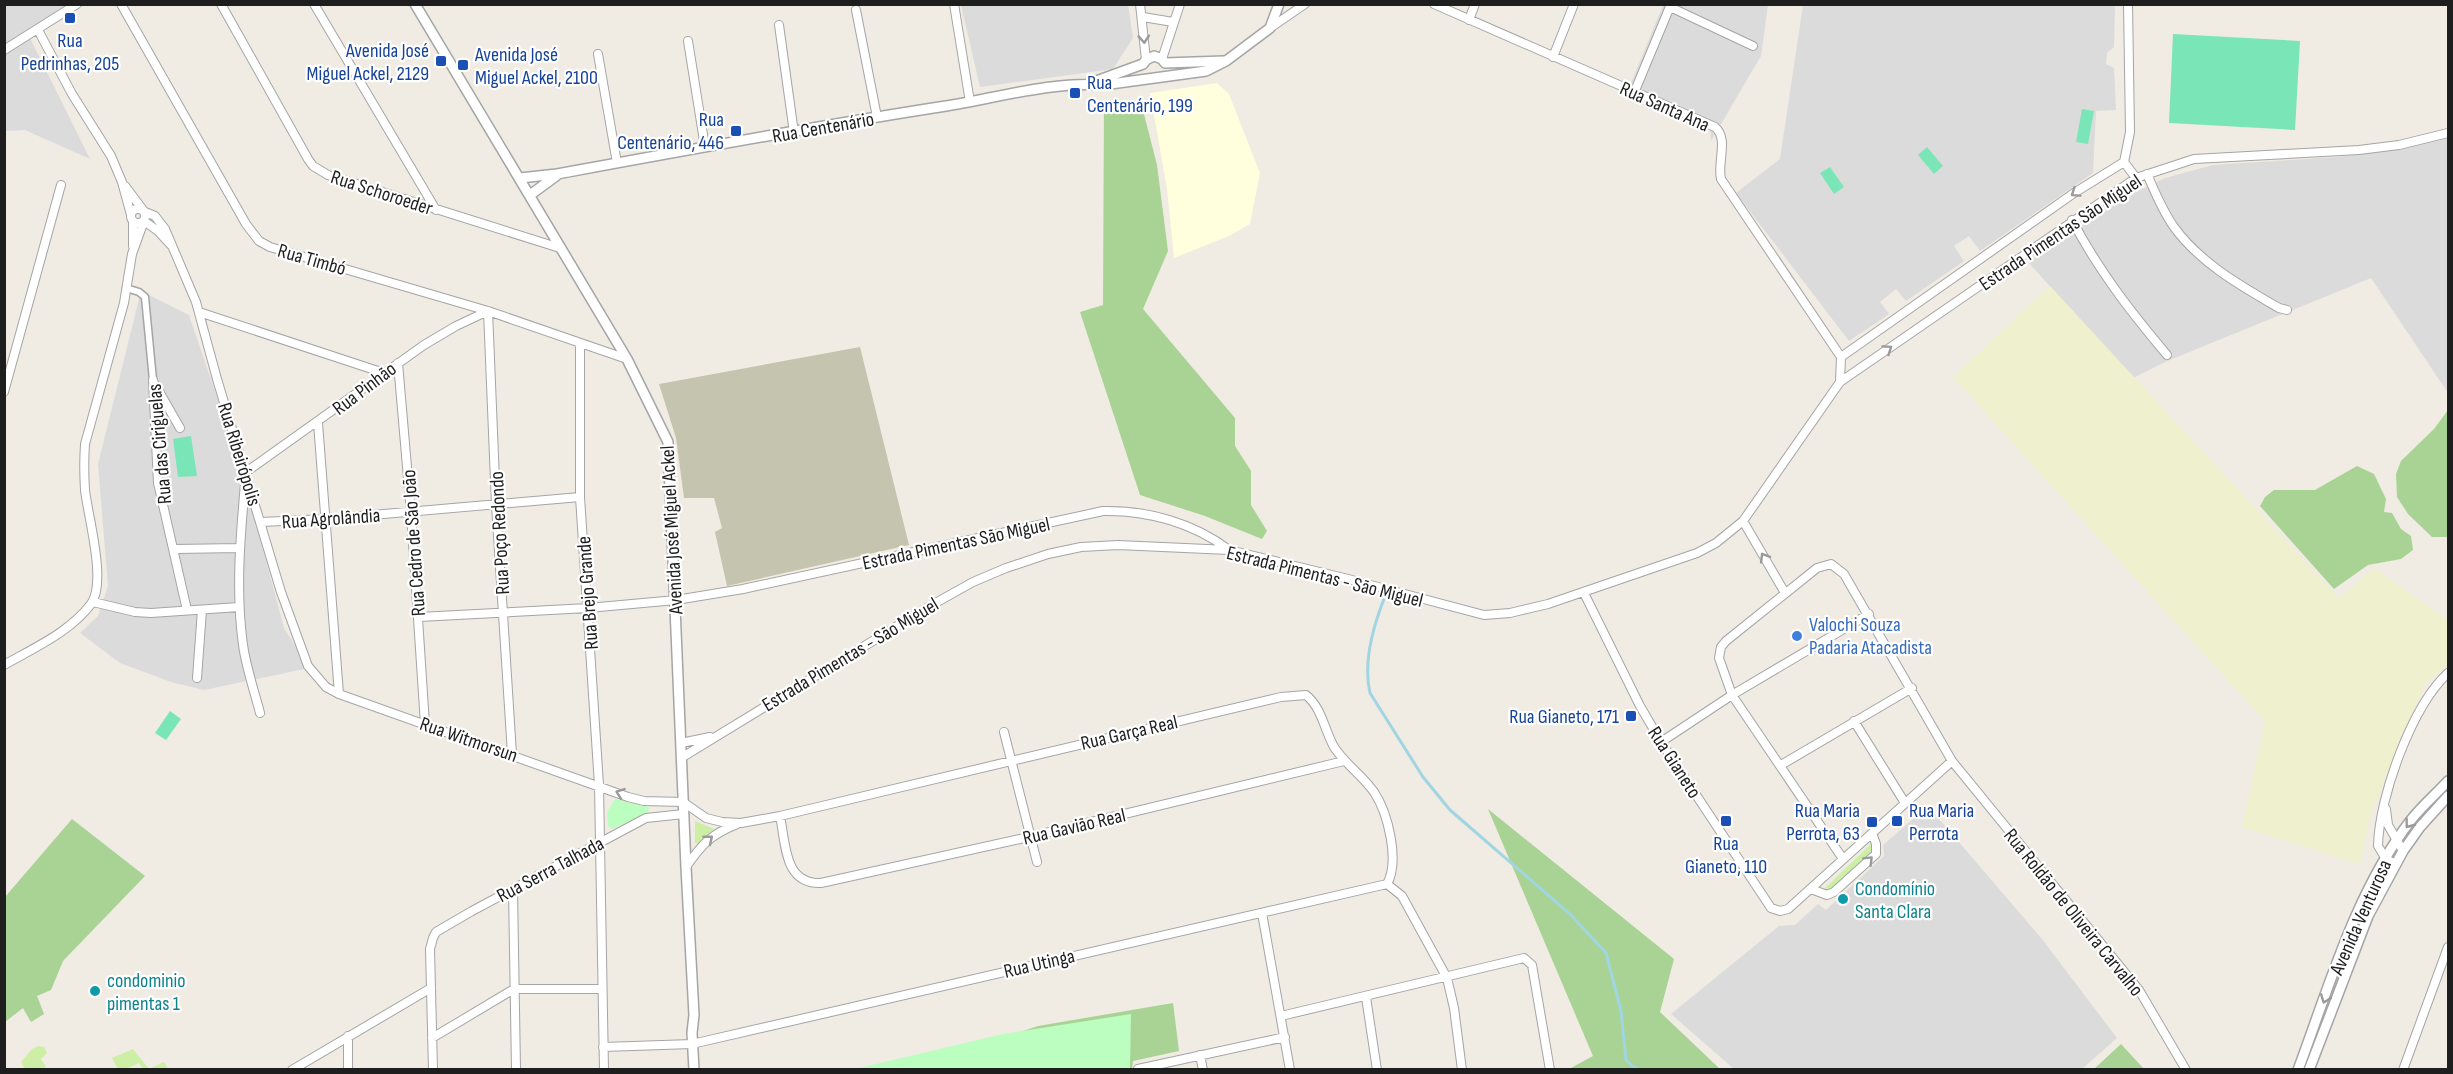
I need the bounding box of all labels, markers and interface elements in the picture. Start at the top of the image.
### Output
marker: Rua Pedrinhas, 205 [63,11,77,25]
place label: Rua Pedrinhas, 205 [21,29,119,76]
one-way arrow [1137,34,1150,43]
place label: Avenida José Miguel Ackel, 2129 [307,39,429,86]
place label: Avenida José Miguel Ackel, 2100 [474,43,598,90]
marker: Avenida José Miguel Ackel, 2129 [434,54,448,68]
marker: Avenida José Miguel Ackel, 2100 [456,58,470,72]
place label: Rua Centenário, 199 [1087,71,1193,118]
street label: Rua Santa Ana [1616,77,1713,137]
marker: Rua Centenário, 199 [1068,86,1082,100]
street label: Rua Centenário [770,107,876,149]
place label: Rua Centenário, 446 [617,108,724,155]
marker: Rua Centenário, 446 [729,124,743,138]
street label: Rua Schoroeder [328,165,436,221]
street label: Estrada Pimentas São Miguel [1975,169,2146,296]
one-way arrow [2070,186,2081,197]
street label: Rua Timbó [275,239,349,281]
one-way arrow [1882,346,1893,357]
street label: Rua Pinhão [328,357,401,421]
street label: Rua das Ciriguelas [143,383,177,505]
street label: Rua Ribeirópolis [212,400,266,509]
street label: Avenida José Miguel Ackel [656,445,688,616]
street label: Rua Cedro de São João [397,469,431,617]
street label: Rua Poço Redondo [485,471,515,595]
street label: Rua Agrolândia [281,504,381,534]
street label: Estrada Pimentas São Miguel [860,512,1052,576]
street label: Rua Brejo Grande [572,535,604,651]
street label: Estrada Pimentas - São Miguel [1224,541,1425,613]
one-way arrow [1760,553,1771,563]
street label: Estrada Pimentas - São Miguel [758,593,943,717]
place label: Valochi Souza Padaria Atacadista [1809,613,1932,660]
marker: Valochi Souza Padaria Atacadista [1790,629,1804,643]
place label: Rua Gianeto, 171 [1509,705,1619,729]
marker: Rua Gianeto, 171 [1624,709,1638,723]
street label: Rua Garça Real [1079,710,1180,756]
street label: Rua Witmorsun [417,712,521,768]
street label: Rua Gianeto [1642,722,1706,803]
one-way arrow [615,788,626,801]
place label: Rua Maria Perrota, 63 [1786,799,1860,846]
place label: Rua Maria Perrota [1909,799,1974,846]
street label: Rua Gavião Real [1020,803,1128,850]
marker: Rua Gianeto, 110 [1719,814,1733,828]
marker: Rua Maria Perrota [1890,814,1904,828]
marker: Rua Maria Perrota, 63 [1865,815,1879,829]
one-way arrow [2405,817,2416,828]
street label: Rua Roldão de Oliveira Carvalho [1998,824,2148,1001]
street label: Rua Serra Talhada [493,832,608,908]
place label: Rua Gianeto, 110 [1685,832,1767,879]
one-way arrow [702,835,713,846]
street label: Avenida Venturosa [2324,856,2397,980]
one-way arrow [1861,857,1872,868]
place label: Condomínio Santa Clara [1855,877,1935,924]
marker: Condomínio Santa Clara [1836,892,1850,906]
street label: Rua Utinga [1001,944,1077,984]
place label: condominio pimentas 1 [107,969,186,1016]
marker: condominio pimentas 1 [88,984,102,998]
one-way arrow [2320,992,2332,1003]

